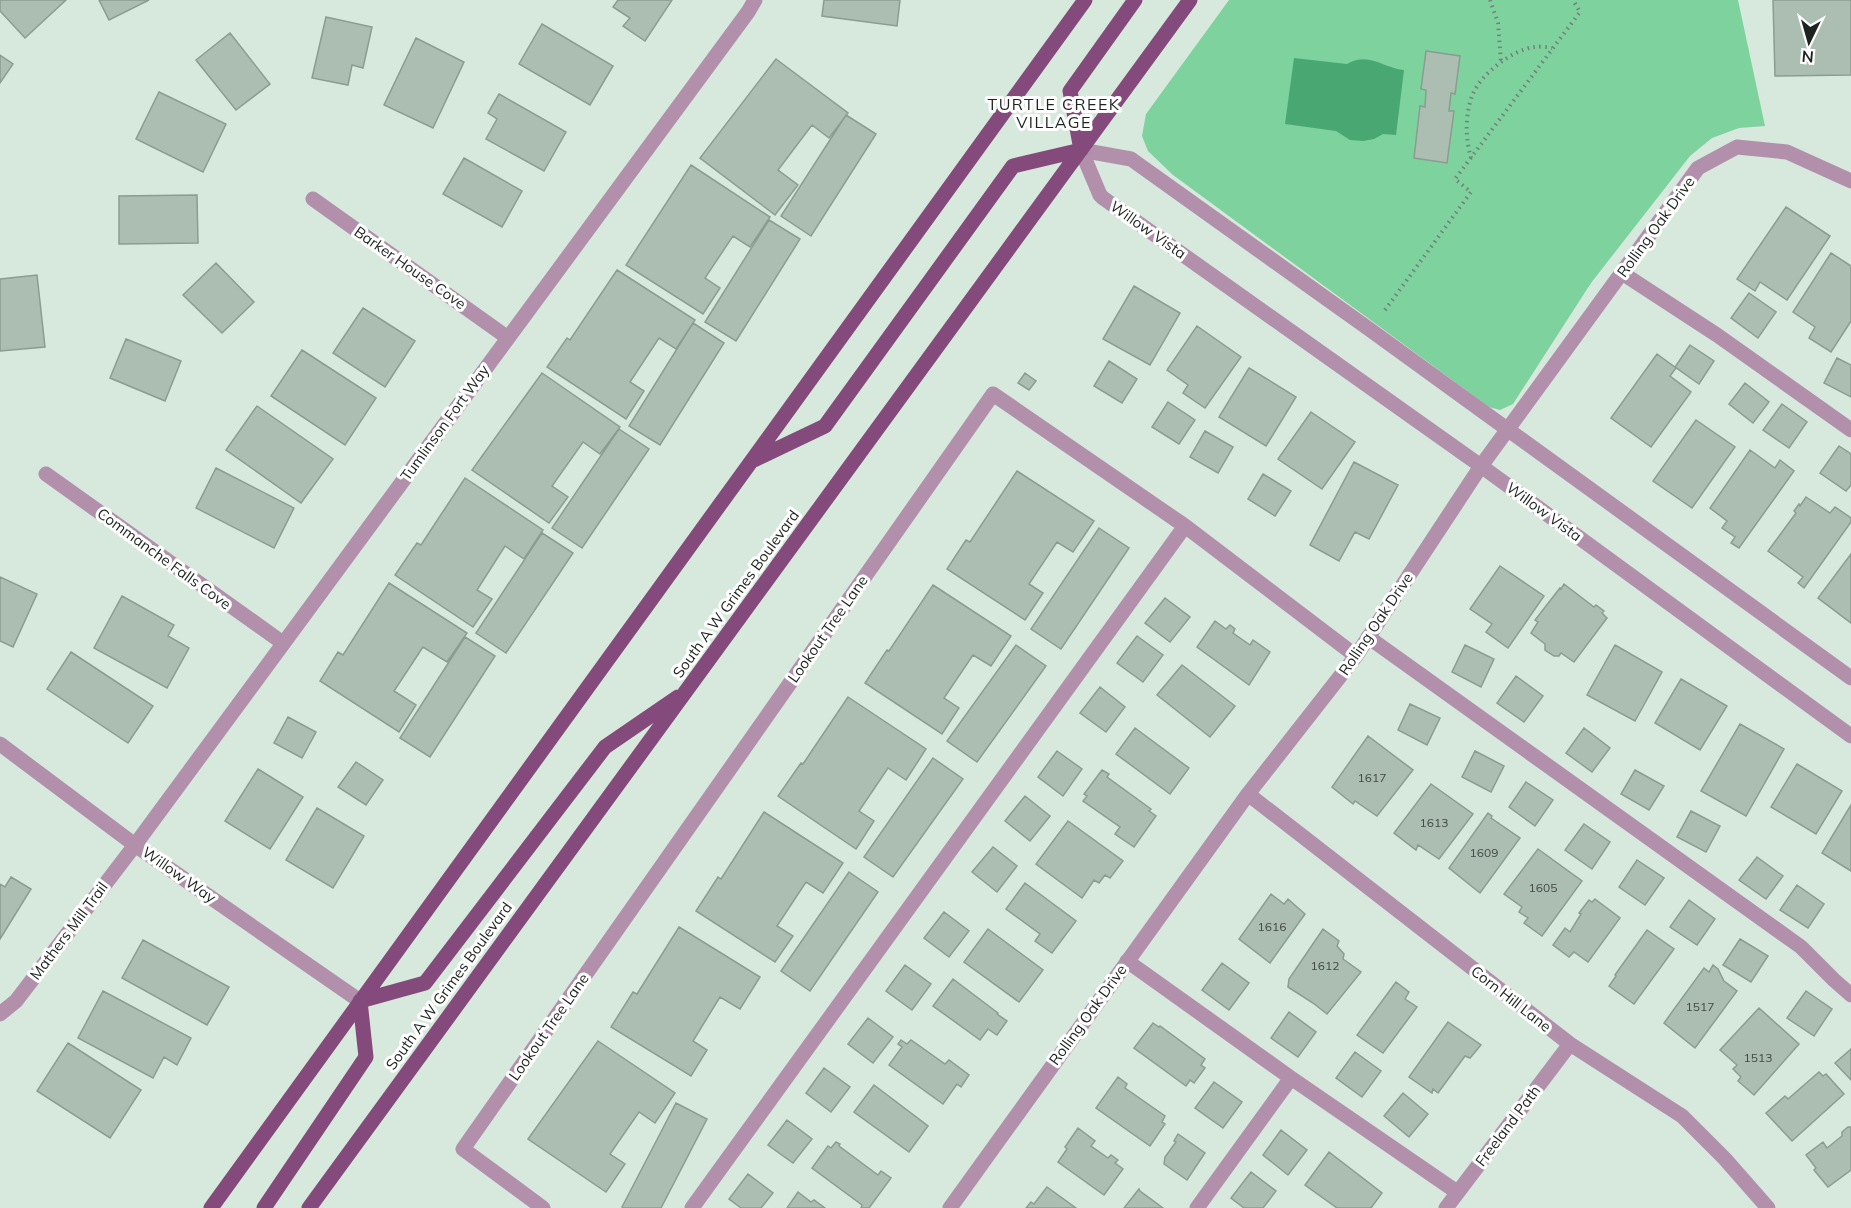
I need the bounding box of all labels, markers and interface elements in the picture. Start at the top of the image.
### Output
north arrow [1779,12,1839,72]
text: N [1801,46,1815,67]
district label: TURTLE CREEK VILLAGE [987,94,1121,132]
street label: Rolling Oak Drive [1613,173,1698,281]
street label: Willow Vista [1107,196,1190,263]
street label: Barker House Cove [351,222,470,313]
street label: Tumlinson Fort Way [396,361,493,484]
street label: Willow Vista [1503,478,1586,545]
street label: Commanche Falls Cove [94,504,235,613]
street label: South A W Grimes Boulevard [668,506,803,681]
street label: Rolling Oak Drive [1334,569,1417,679]
street label: Lookout Tree Lane [783,571,872,686]
house number: 1617 [1358,770,1386,785]
house number: 1613 [1420,815,1448,830]
street label: Willow Way [139,842,220,907]
house number: 1609 [1470,845,1498,860]
street label: Mathers Mill Trail [26,878,112,983]
house number: 1605 [1529,880,1557,895]
street label: South A W Grimes Boulevard [381,898,516,1073]
house number: 1616 [1258,919,1286,934]
house number: 1612 [1311,958,1339,973]
street label: Rolling Oak Drive [1045,961,1130,1069]
street label: Corn Hill Lane [1467,961,1555,1036]
street label: Lookout Tree Lane [504,969,593,1084]
house number: 1517 [1686,999,1714,1014]
house number: 1513 [1744,1050,1772,1065]
street label: Freeland Path [1471,1081,1544,1170]

